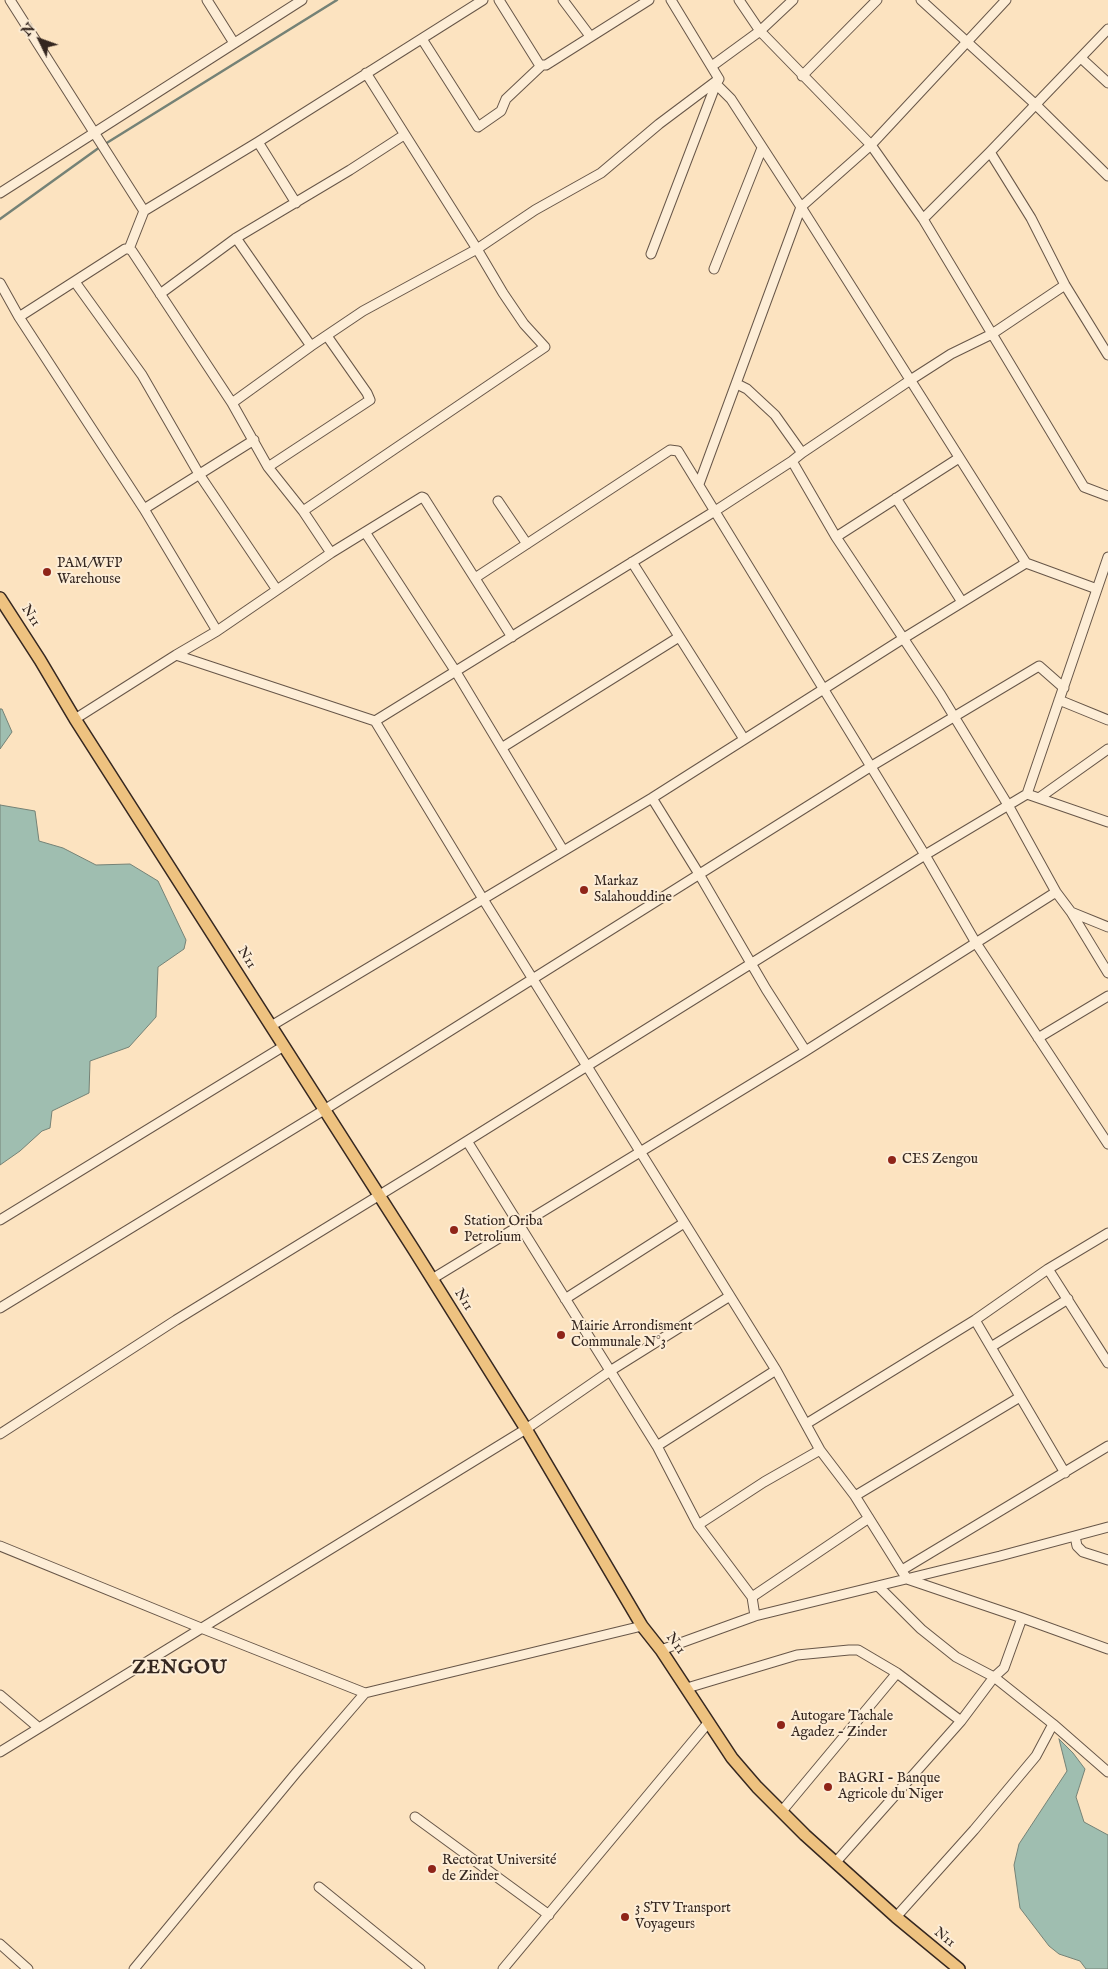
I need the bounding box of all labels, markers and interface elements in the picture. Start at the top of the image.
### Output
north arrow [15,15,65,65]
text: N [18,19,40,40]
place label: PAM/WFP Warehouse [57,556,122,588]
marker: PAM/WFP Warehouse [41,566,53,578]
street label: N11 [17,602,43,630]
place label: Markaz Salahouddine [594,874,672,906]
marker: Markaz Salahouddine [578,884,590,896]
street label: N11 [233,944,259,972]
place label: CES Zengou [902,1152,978,1168]
marker: CES Zengou [886,1154,898,1166]
place label: Station Oriba Petrolium [464,1214,542,1246]
marker: Station Oriba Petrolium [448,1224,460,1236]
street label: N11 [450,1286,476,1314]
place label: Mairie Arrondisment Communale N°3 [571,1319,693,1351]
marker: Mairie Arrondisment Communale N°3 [555,1329,567,1341]
street label: N11 [662,1630,688,1658]
district label: ZENGOU [132,1658,228,1680]
place label: Autogare Tachale Agadez - Zinder [791,1709,893,1741]
marker: Autogare Tachale Agadez - Zinder [775,1719,787,1731]
place label: BAGRI - Banque Agricole du Niger [838,1771,943,1804]
marker: BAGRI - Banque Agricole du Niger [822,1781,834,1793]
place label: Rectorat Université de Zinder [442,1853,557,1885]
marker: Rectorat Université de Zinder [426,1863,438,1875]
place label: 3 STV Transport Voyageurs [635,1901,731,1934]
marker: 3 STV Transport Voyageurs [619,1911,631,1923]
street label: N11 [930,1924,958,1952]

